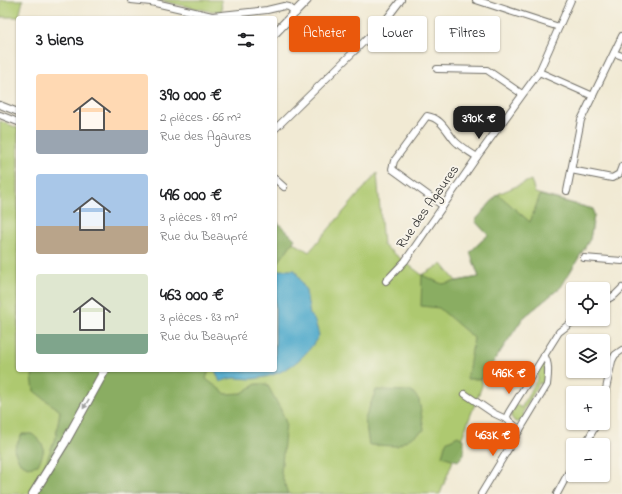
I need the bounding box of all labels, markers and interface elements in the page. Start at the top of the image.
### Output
chip: Acheter [289,16,360,52]
chip: Louer [368,16,427,52]
chip: Filtres [435,16,500,52]
text: 3 biens [36,28,84,53]
icon: filters [235,29,257,51]
text: 390 000 € [160,83,222,108]
icon: home [68,90,116,138]
pin: 390K € [446,106,512,140]
text: 2 pièces · 66 m² [160,108,241,127]
text: 390K € [462,109,496,128]
text: Rue des Agaures [160,127,251,146]
street label: Rue des Agaures [391,161,466,254]
text: 496 000 € [160,183,222,208]
icon: home [68,190,116,238]
text: 3 pièces · 89 m² [160,208,237,227]
text: Rue du Beaupré [160,227,248,246]
map controls [566,282,610,482]
button: locate [566,282,610,326]
text: 463 000 € [160,283,224,308]
icon: home [68,290,116,338]
text: 3 pièces · 83 m² [160,308,239,327]
text: Rue du Beaupré [160,327,248,346]
button: layers [566,334,610,378]
pin: 496K € [476,361,542,395]
text: 496K € [492,364,526,383]
button: + [566,386,610,430]
one-way arrow [83,398,90,410]
pin: 463K € [460,423,526,457]
text: 463K € [475,426,511,445]
button: − [566,438,610,482]

